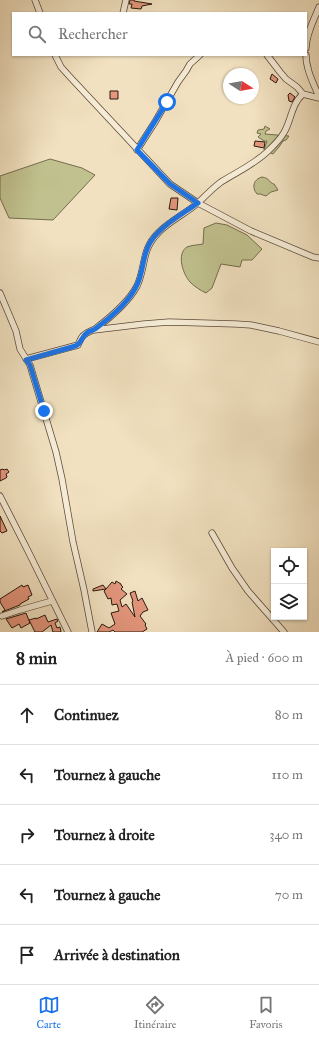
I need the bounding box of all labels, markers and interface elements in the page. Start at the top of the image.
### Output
search box [12,12,307,56]
icon: search [26,23,48,45]
text: Rechercher [58,25,128,43]
north arrow [223,68,259,104]
route start [158,93,176,111]
route end [35,402,53,420]
map controls [271,548,307,620]
button: locate [271,548,307,584]
button: layers [271,584,307,620]
text: 8 min [16,648,57,669]
text: À pied · 600 m [226,650,303,666]
icon: ahead [16,704,38,726]
text: Continuez [54,706,119,724]
text: 80 m [275,707,303,723]
icon: left [16,764,38,786]
text: Tournez à gauche [54,766,161,784]
text: 110 m [271,767,303,783]
icon: right [16,824,38,846]
text: Tournez à droite [54,826,155,844]
text: 340 m [269,827,303,843]
icon: left [16,884,38,906]
text: Tournez à gauche [54,886,161,904]
text: 70 m [275,887,303,903]
icon: arrive [16,944,38,966]
text: Arrivée à destination [54,946,180,964]
tab: Carte [36,994,61,1031]
tab: Itinéraire [134,994,176,1031]
tab: Favoris [249,994,283,1031]

